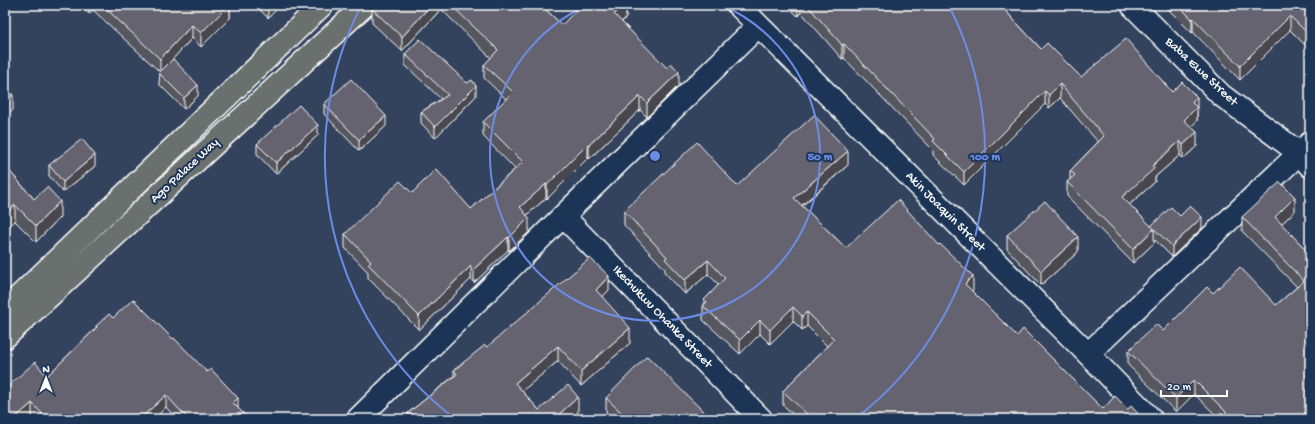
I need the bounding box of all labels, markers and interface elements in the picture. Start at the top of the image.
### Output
street label: Baba Ewe Street [1161,34,1242,111]
street label: Ago Palace Way [148,135,223,207]
centre of rings [648,149,662,163]
text: 50 m [808,151,833,165]
text: 100 m [969,151,1000,165]
street label: Akin Joaquin Street [902,169,989,256]
street label: Ikechukwu Ohanka Street [609,262,716,373]
north arrow [26,358,66,398]
text: N [42,364,50,376]
scale bar [1161,372,1227,398]
text: 20 m [1167,381,1192,395]

